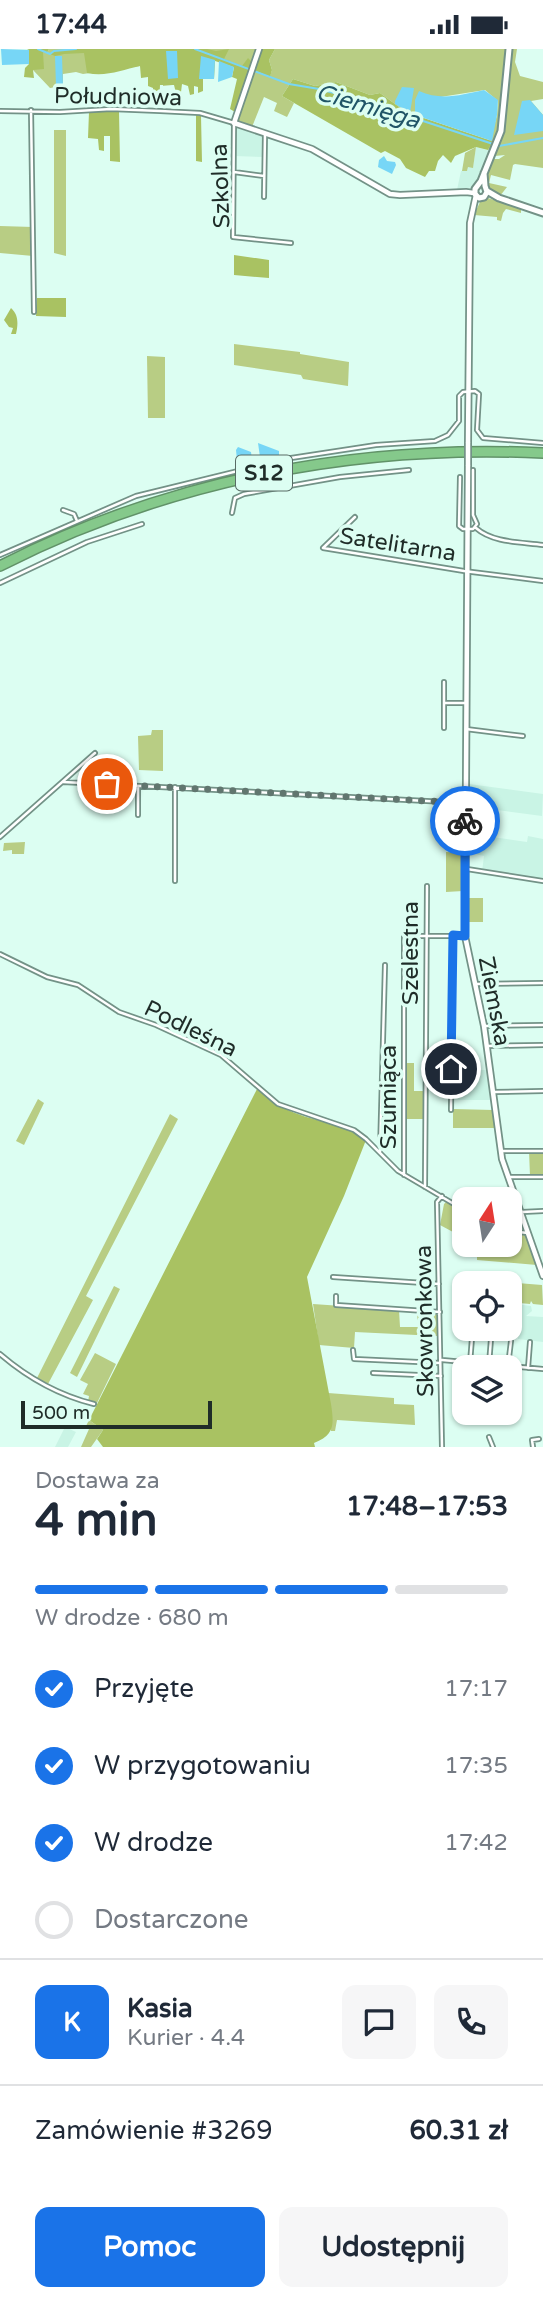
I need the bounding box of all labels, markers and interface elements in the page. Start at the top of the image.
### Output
text: 17:44 [35,9,107,40]
water label: Ciemięga [313,78,424,135]
street label: Południowa [54,82,182,112]
street label: Szkolna [206,143,236,229]
road number: S12 [236,455,292,491]
street label: Satelitarna [338,522,458,568]
pin [77,754,137,814]
icon: bag [88,765,126,803]
courier [430,786,500,856]
icon: bike [446,802,484,840]
street label: Szelestna [397,901,425,1005]
street label: Ziemska [472,954,516,1048]
street label: Podleśna [139,994,242,1063]
pin [421,1039,481,1099]
street label: Szumiąca [375,1045,403,1149]
icon: home [432,1050,470,1088]
north arrow [452,1187,522,1257]
map controls [452,1187,522,1425]
street label: Skowronkowa [410,1245,440,1397]
button: locate [452,1271,522,1341]
button: layers [452,1355,522,1425]
scale bar [21,1398,212,1430]
text: 500 m [32,1402,90,1424]
text: Dostawa za [35,1467,160,1495]
text: 17:48–17:53 [346,1491,508,1522]
text: 4 min [35,1493,158,1548]
text: W drodze · 680 m [35,1604,229,1632]
icon: check [35,1670,73,1708]
text: Przyjęte [94,1673,194,1704]
text: 17:17 [444,1675,508,1703]
icon: check [35,1747,73,1785]
text: W przygotowaniu [94,1750,311,1781]
text: 17:35 [444,1752,508,1780]
icon: check [35,1824,73,1862]
text: W drodze [94,1827,213,1858]
text: 17:42 [444,1829,508,1857]
text: Dostarczone [94,1904,249,1935]
button: chat [342,1985,416,2059]
button: phone [434,1985,508,2059]
text: Kasia [127,1993,193,2024]
text: K [63,2007,81,2038]
text: Kurier · 4.4 [127,2024,245,2052]
text: Zamówienie #3269 [35,2115,272,2146]
text: 60.31 zł [409,2115,508,2146]
button: Pomoc [35,2207,265,2287]
button: Udostępnij [279,2207,508,2287]

